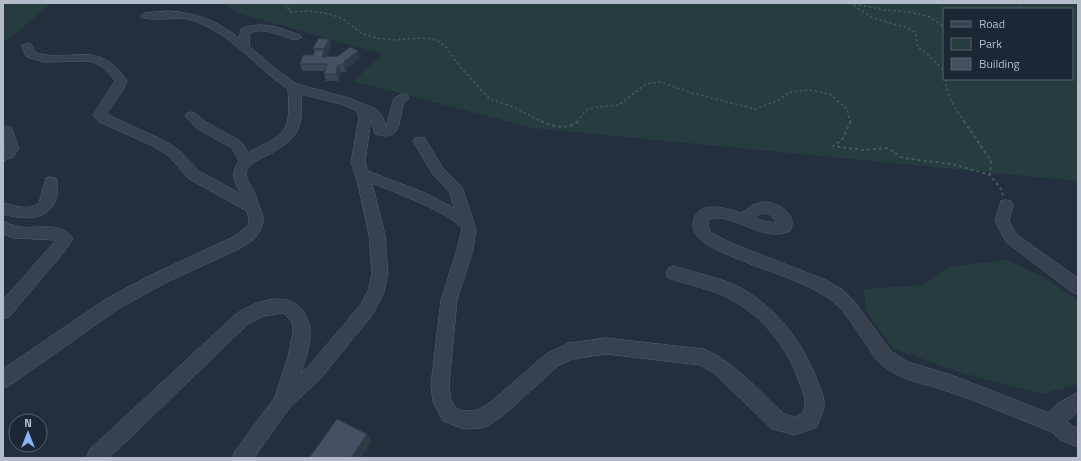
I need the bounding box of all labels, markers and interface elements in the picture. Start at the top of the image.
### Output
legend [943,8,1073,80]
text: Road [979,14,1005,33]
text: Park [979,34,1002,53]
text: Building [979,54,1020,73]
north arrow [8,413,48,453]
text: N [24,415,32,431]

